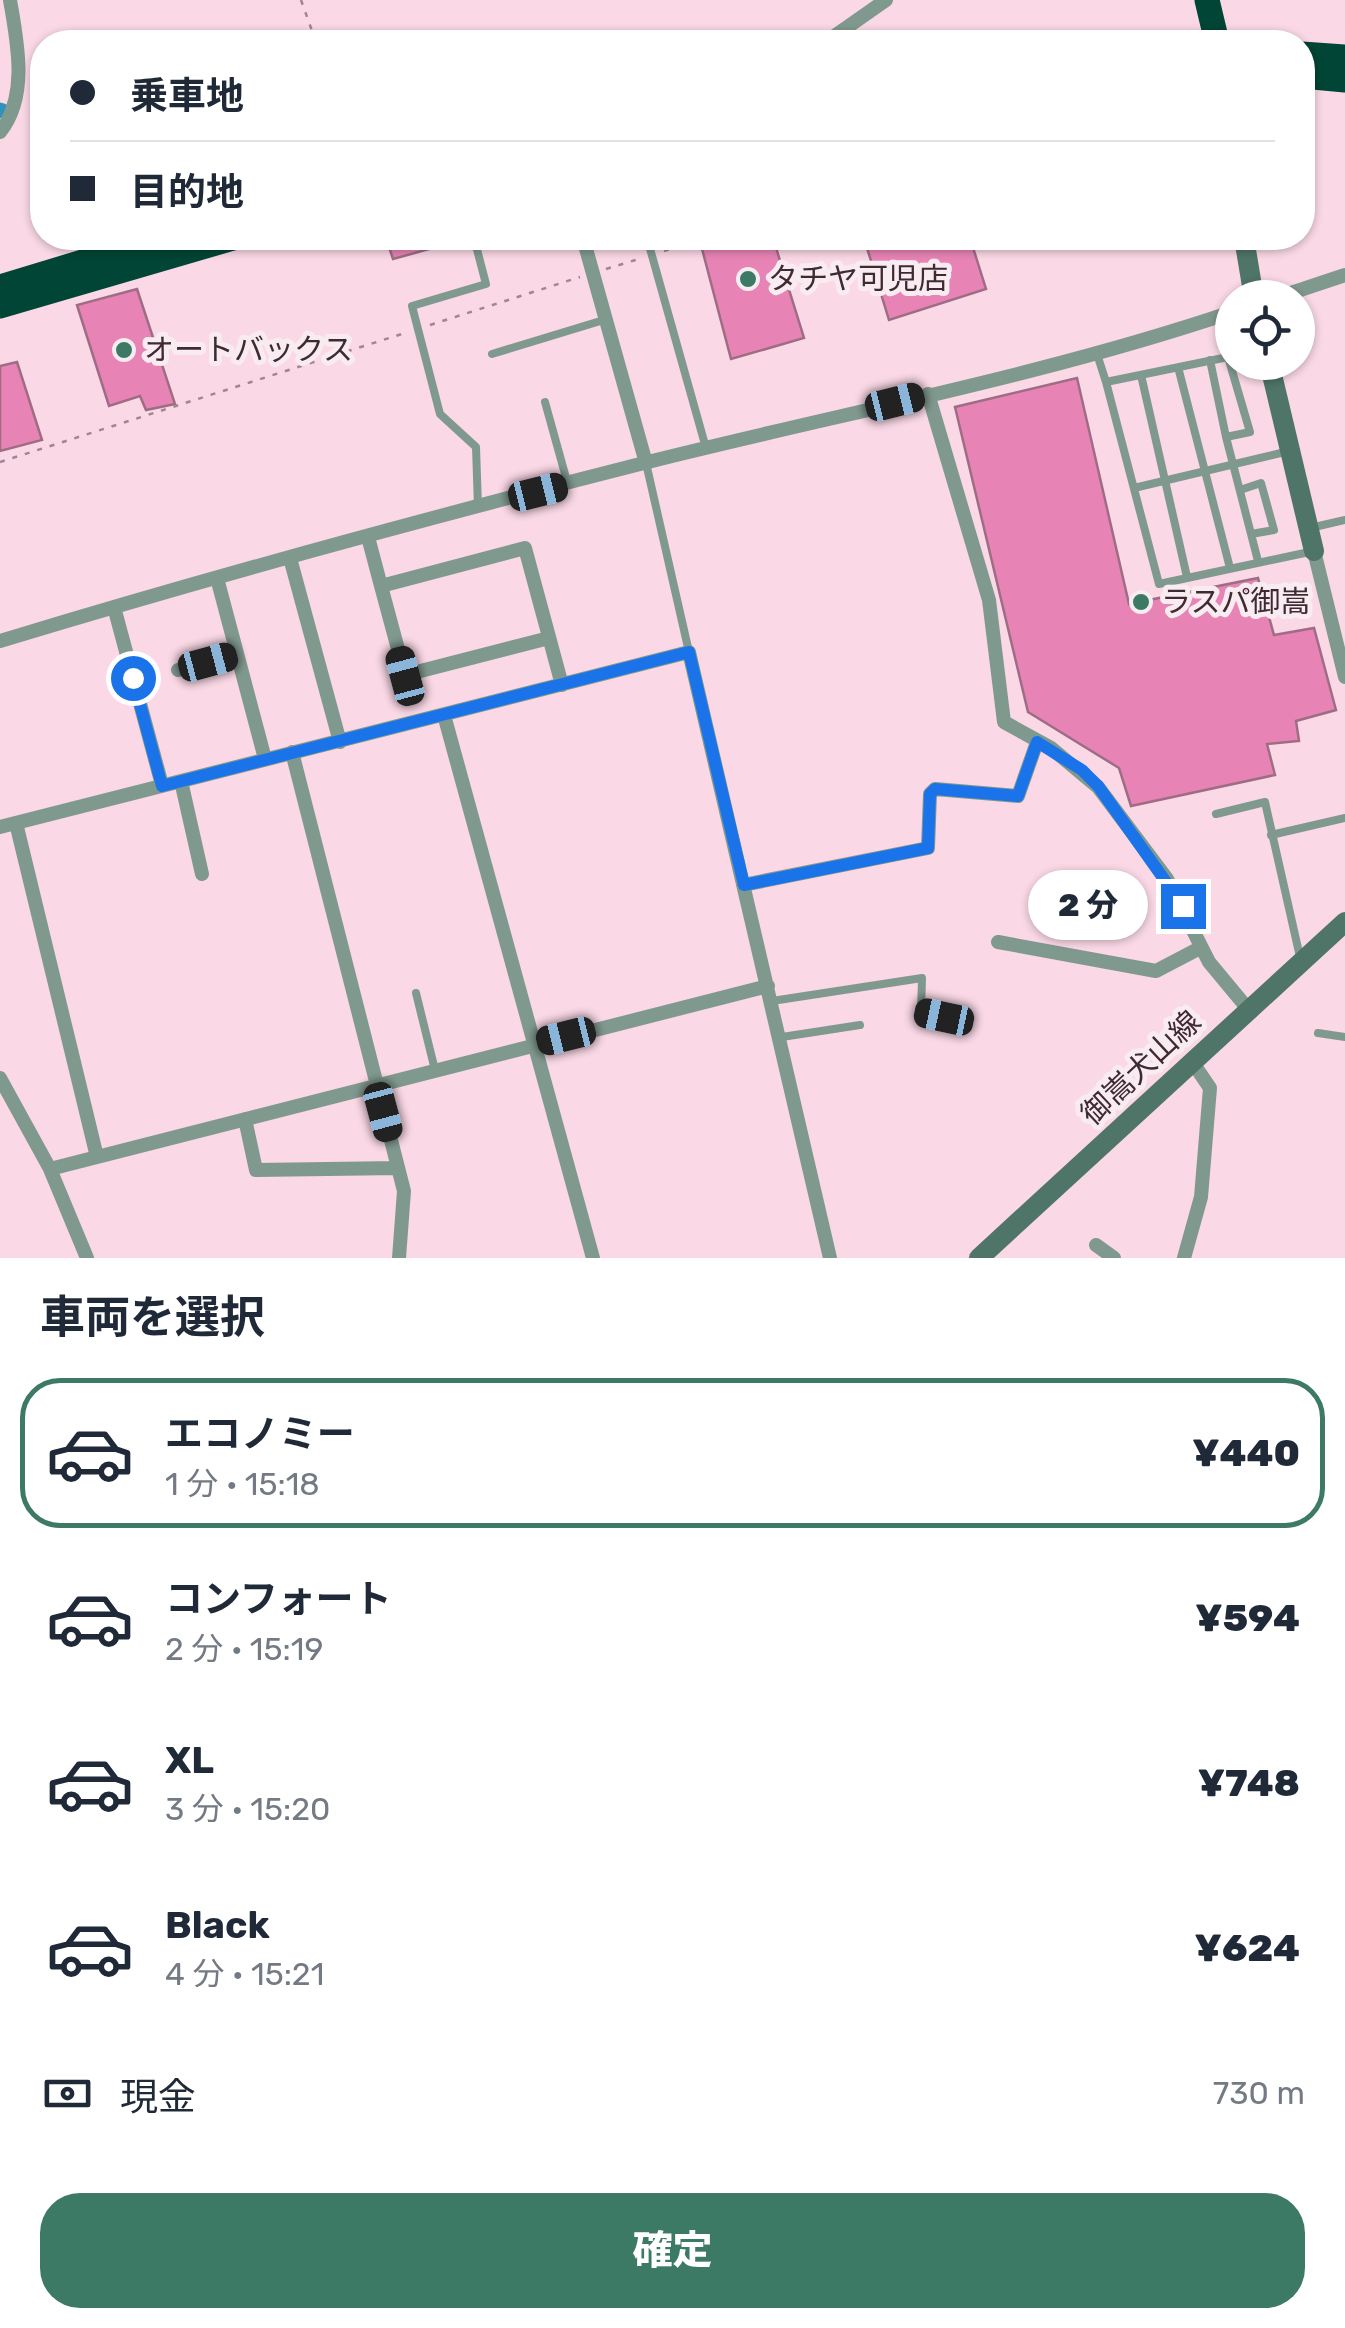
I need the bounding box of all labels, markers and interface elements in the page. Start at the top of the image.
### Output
text: 乗車地 [130,73,244,119]
text: 目的地 [130,169,244,215]
place label: タチヤ可児店 [768,261,948,297]
marker: タチヤ可児店 [737,268,759,290]
map controls [1215,280,1315,380]
button: locate [1215,280,1315,380]
place label: オートバックス [144,332,353,368]
marker: オートバックス [113,339,135,361]
car [862,380,928,424]
car [505,470,571,514]
place label: ラスパ御嵩 [1161,584,1310,620]
marker: ラスパ御嵩 [1130,591,1152,613]
car [175,640,241,684]
car [383,643,427,709]
route start [111,656,156,701]
callout: 2 分 [1028,871,1148,941]
route end [1161,884,1206,929]
text: 2 分 [1058,886,1118,924]
car [912,996,976,1038]
street label: 御嵩犬山線 [1074,1004,1208,1132]
car [533,1014,599,1058]
car [361,1079,405,1145]
text: 車両を選択 [40,1291,265,1344]
icon: car [45,1408,135,1498]
text: エコノミー [165,1411,355,1457]
text: ¥440 [1192,1430,1300,1476]
text: 1 分 · 15:18 [165,1465,320,1503]
icon: car [45,1573,135,1663]
text: コンフォート [165,1576,392,1622]
text: ¥594 [1195,1595,1300,1641]
text: 2 分 · 15:19 [165,1630,323,1668]
text: XL [165,1737,214,1783]
icon: car [45,1738,135,1828]
text: ¥748 [1198,1760,1300,1806]
text: 3 分 · 15:20 [165,1790,330,1828]
text: Black [165,1902,270,1948]
icon: car [45,1903,135,1993]
text: ¥624 [1195,1925,1300,1971]
text: 4 分 · 15:21 [165,1955,324,1993]
icon: cash [40,2066,95,2121]
text: 現金 [120,2074,196,2120]
text: 730 m [1213,2074,1305,2112]
button: 確定 [40,2193,1305,2308]

